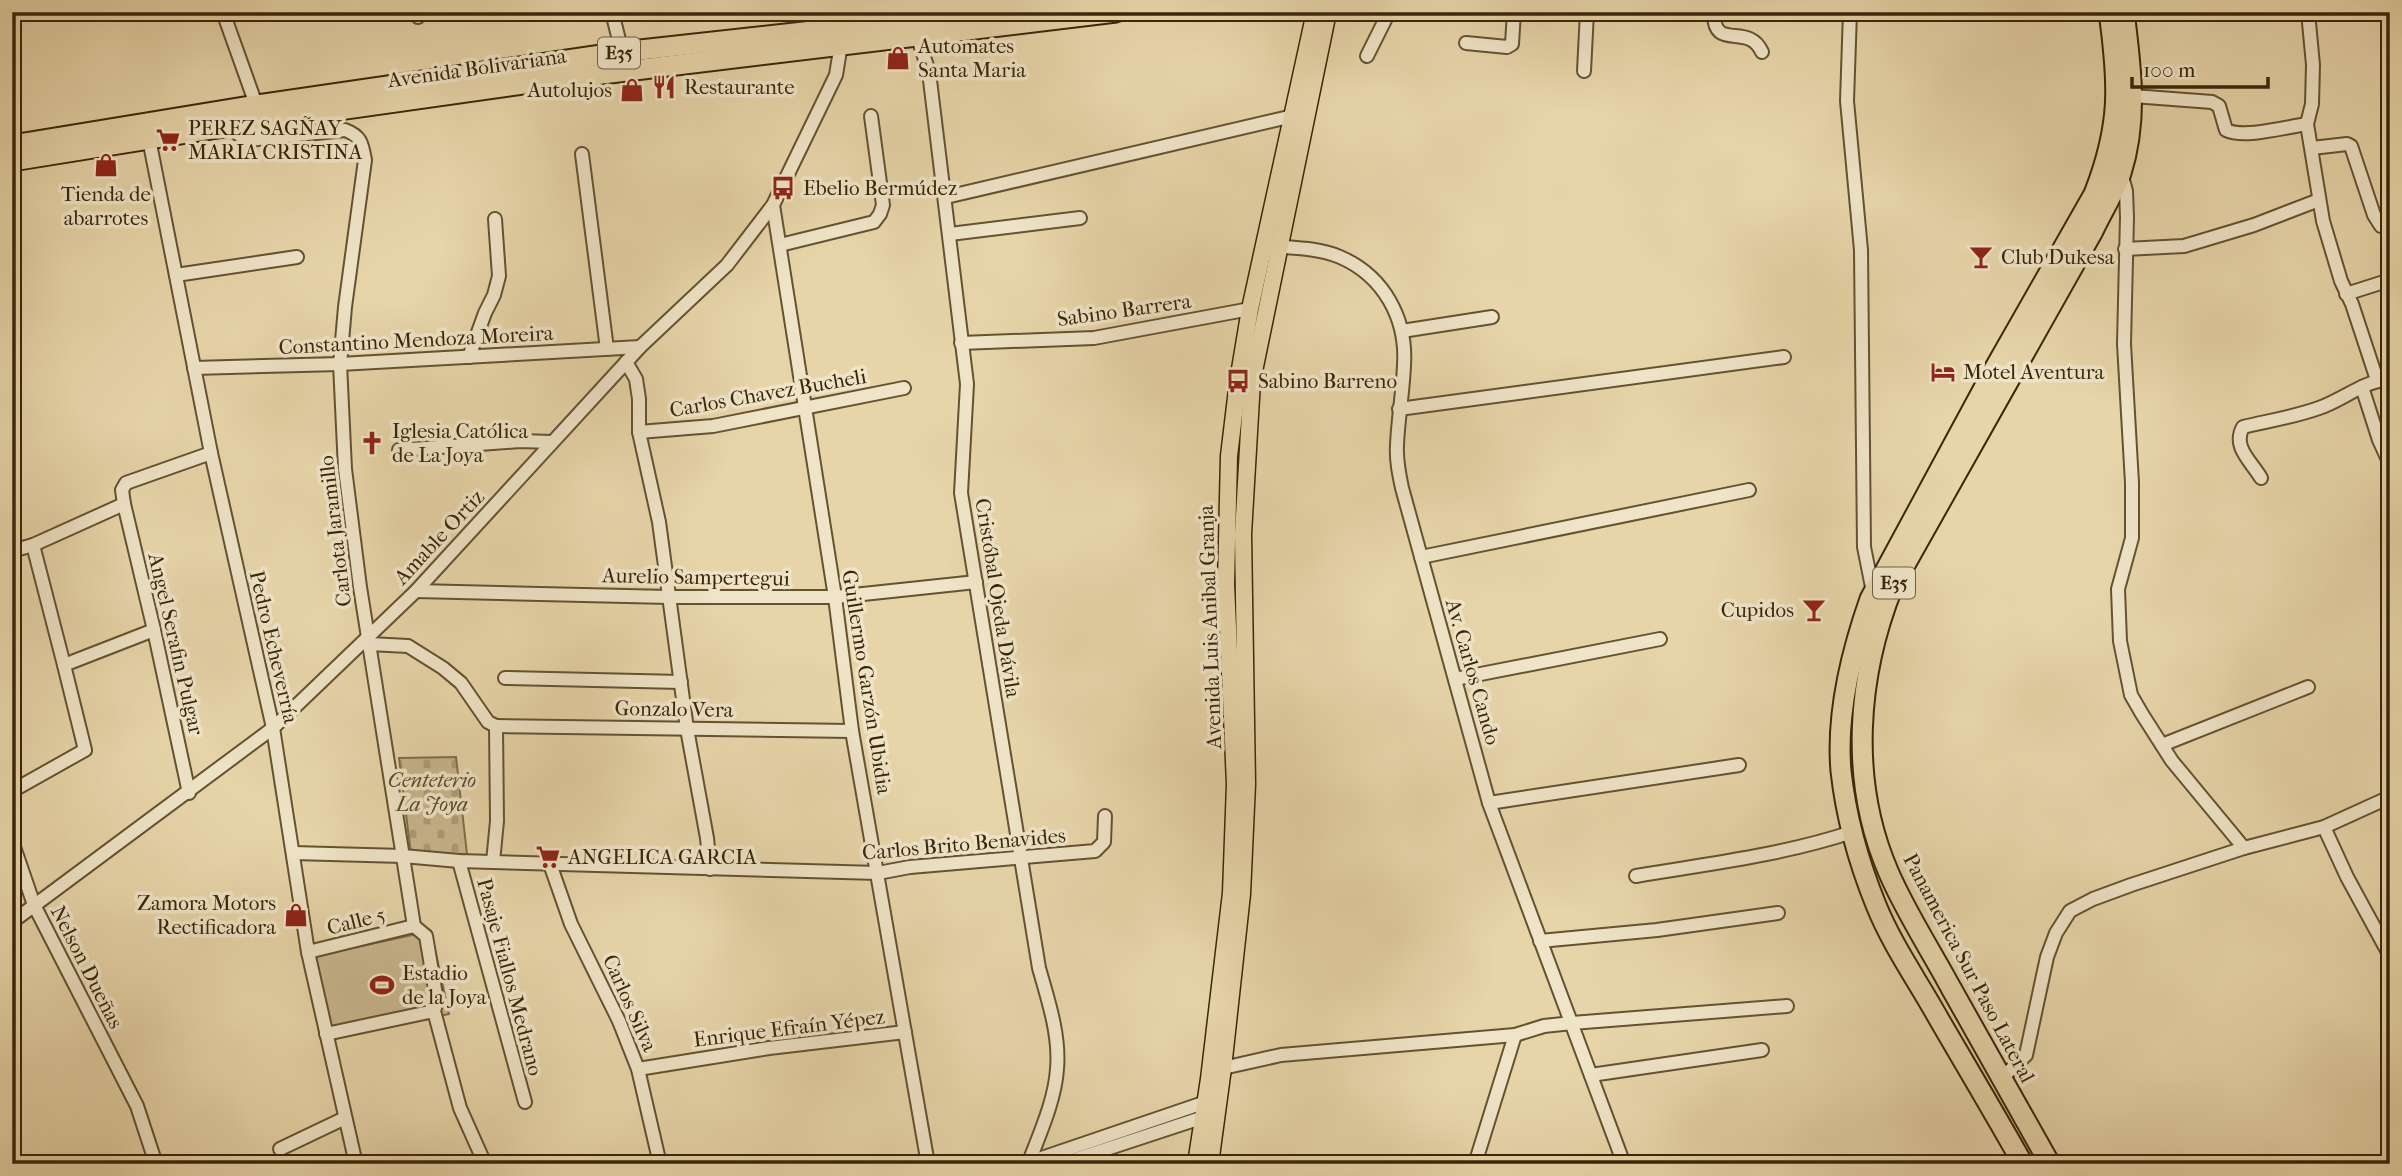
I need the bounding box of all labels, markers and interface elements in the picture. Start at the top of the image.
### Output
place label: Automates Santa Maria [917,34,1026,82]
road number: E35 [598,38,640,68]
street label: Avenida Bolivariana [385,44,568,93]
shop icon: Automates Santa Maria [884,44,912,72]
scale bar [2132,46,2269,90]
text: 100 m [2143,58,2196,82]
restaurant icon: Restaurante [650,73,678,101]
place label: Restaurante [684,75,795,99]
shop icon: Autolujos [618,76,646,104]
place label: Autolujos [527,78,612,102]
place label: PEREZ SAGÑAY MARIA CRISTINA [188,116,363,164]
supermarket icon: PEREZ SAGÑAY MARIA CRISTINA [154,126,182,154]
shop icon: Tienda de abarrotes [92,151,120,179]
bus stop icon: Ebelio Bermúdez [769,174,797,202]
place label: Ebelio Bermúdez [803,176,957,200]
place label: Tienda de abarrotes [61,182,151,230]
bar icon: Club Dukesa [1967,243,1995,271]
place label: Club Dukesa [2001,245,2115,269]
street label: Sabino Barrera [1055,289,1193,331]
street label: Constantino Mendoza Moreira [278,321,554,359]
hotel icon: Motel Aventura [1929,358,1957,386]
place label: Motel Aventura [1963,360,2105,384]
street label: Carlos Chavez Bucheli [668,364,868,422]
bus stop icon: Sabino Barreno [1224,367,1252,395]
place label: Sabino Barreno [1258,369,1397,393]
place label: Iglesia Católica de La Joya [392,419,528,467]
church icon: Iglesia Católica de La Joya [358,429,386,457]
street label: Carlota Jaramillo [314,454,356,608]
street label: Amable Ortiz [388,485,489,590]
street label: Cristóbal Ojeda Dávila [970,497,1026,700]
street label: Avenida Luis Anibal Granja [1194,504,1226,750]
street label: Angel Serafin Pulgar [143,550,209,737]
street label: Aurelio Sampertegui [601,563,790,591]
street label: Pedro Echeverría [245,568,303,726]
street label: Guillermo Garzón Ubidia [837,568,897,796]
road number: E35 [1873,568,1915,598]
street label: Av. Carlos Cando [1440,595,1505,748]
bar icon: Cupidos [1800,596,1828,624]
place label: Cupidos [1721,598,1794,622]
street label: Gonzalo Vera [614,696,734,722]
park label: Centeterio La Joya [388,768,476,816]
street label: Carlos Brito Benavides [861,823,1067,865]
supermarket icon: ANGELICA GARCIA [534,843,562,871]
place label: ANGELICA GARCIA [567,845,757,869]
street label: Panamerica Sur Paso Lateral [1898,849,2040,1087]
street label: Pasaje Fiallos Medrano [472,876,548,1078]
place label: Zamora Motors Rectificadora [137,891,276,939]
shop icon: Zamora Motors Rectificadora [282,901,310,929]
street label: Nelson Dueñas [46,902,128,1033]
street label: Calle 5 [324,902,388,940]
street label: Carlos Silva [598,951,662,1056]
place label: Estadio de la Joya [402,961,487,1009]
sports icon: Estadio de la Joya [368,971,396,999]
street label: Enrique Efraín Yépez [692,1004,886,1052]

